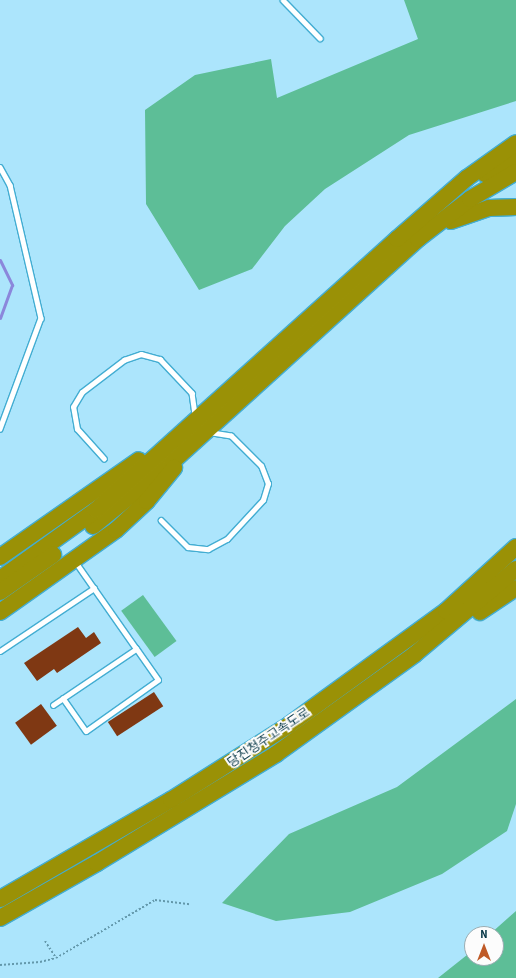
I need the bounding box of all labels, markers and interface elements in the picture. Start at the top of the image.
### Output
street label: 당진청주고속도로 [225,705,313,771]
north arrow [464,926,504,966]
text: N [480,927,488,942]

